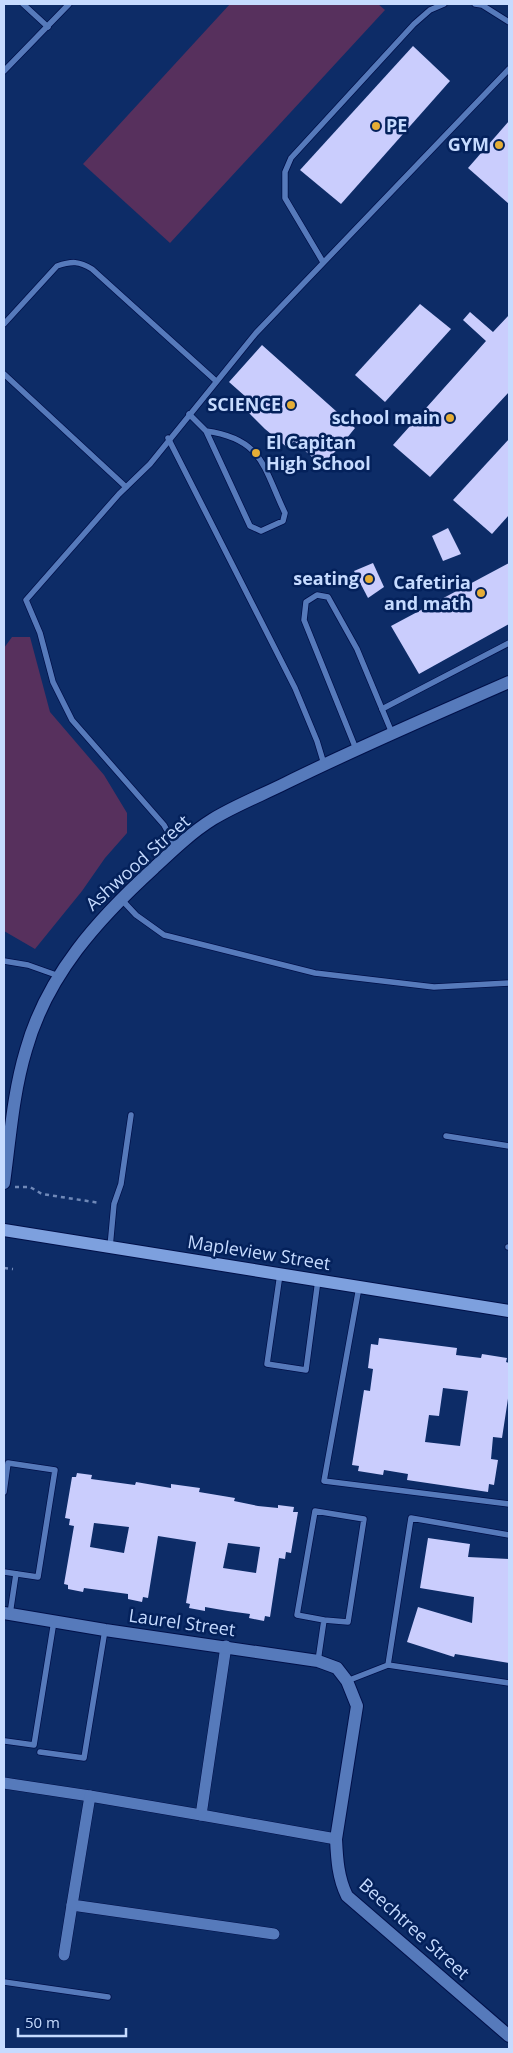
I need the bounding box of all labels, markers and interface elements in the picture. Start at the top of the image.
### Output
place label: PE [386,113,407,137]
marker: PE [370,120,382,132]
place label: GYM [448,132,489,156]
marker: GYM [493,139,505,151]
place label: SCIENCE [207,392,281,416]
marker: SCIENCE [285,399,297,411]
place label: school main [332,405,440,429]
marker: school main [444,412,456,424]
place label: El Capitan High School [266,430,371,475]
marker: El Capitan High School [250,447,262,459]
place label: seating [293,566,359,590]
place label: Cafetiria and math [384,570,471,615]
marker: seating [363,573,375,585]
marker: Cafetiria and math [475,587,487,599]
street label: Ashwood Street [80,809,195,916]
street label: Mapleview Street [186,1229,332,1275]
street label: Laurel Street [127,1603,237,1641]
street label: Beechtree Street [354,1872,475,1984]
scale bar [18,2006,125,2038]
text: 50 m [25,2012,60,2032]

